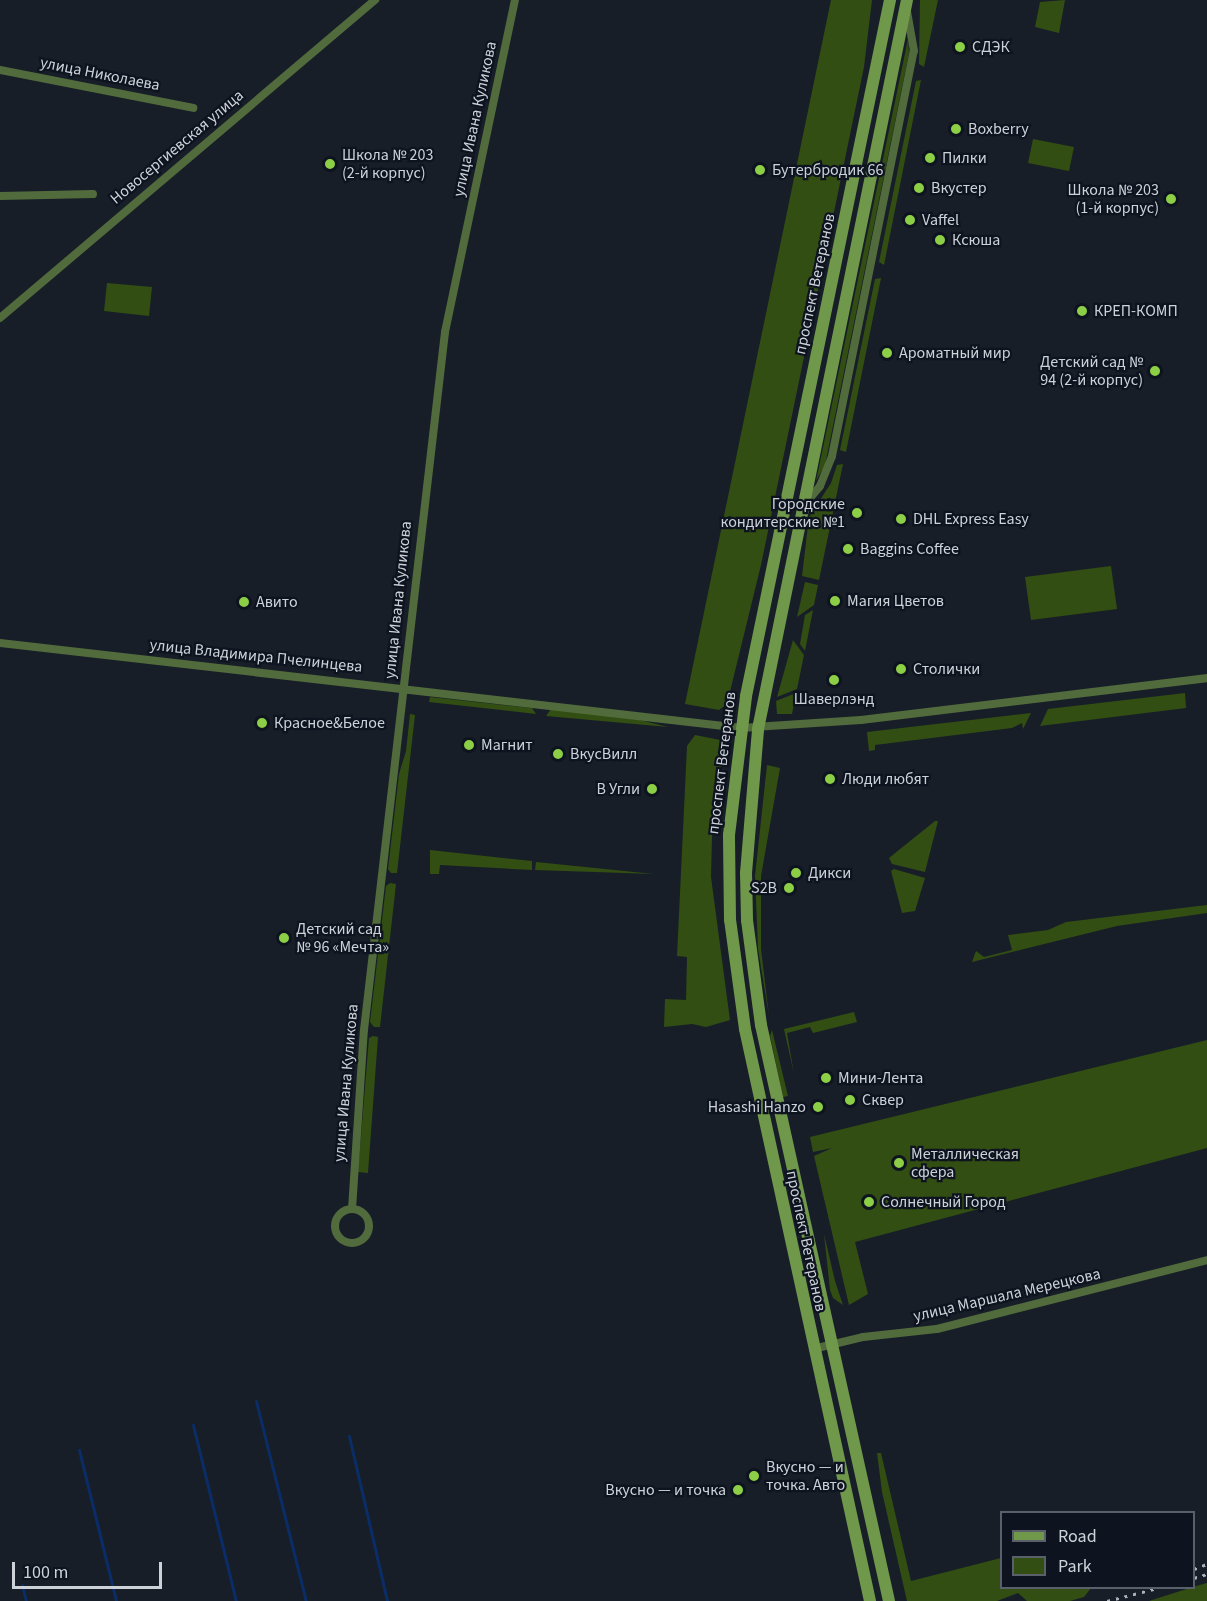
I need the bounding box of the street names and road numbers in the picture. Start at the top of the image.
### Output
street label: улица Ивана Куликова [449,39,501,199]
street label: улица Николаева [38,53,162,95]
street label: Новосергиевская улица [107,86,247,208]
street label: проспект Ветеранов [791,212,839,356]
street label: улица Ивана Куликова [380,520,416,680]
street label: улица Владимира Пчелинцева [149,635,363,677]
street label: проспект Ветеранов [704,691,740,835]
street label: улица Ивана Куликова [330,1003,362,1163]
street label: проспект Ветеранов [782,1169,830,1313]
street label: улица Маршала Мерецкова [912,1264,1102,1326]

